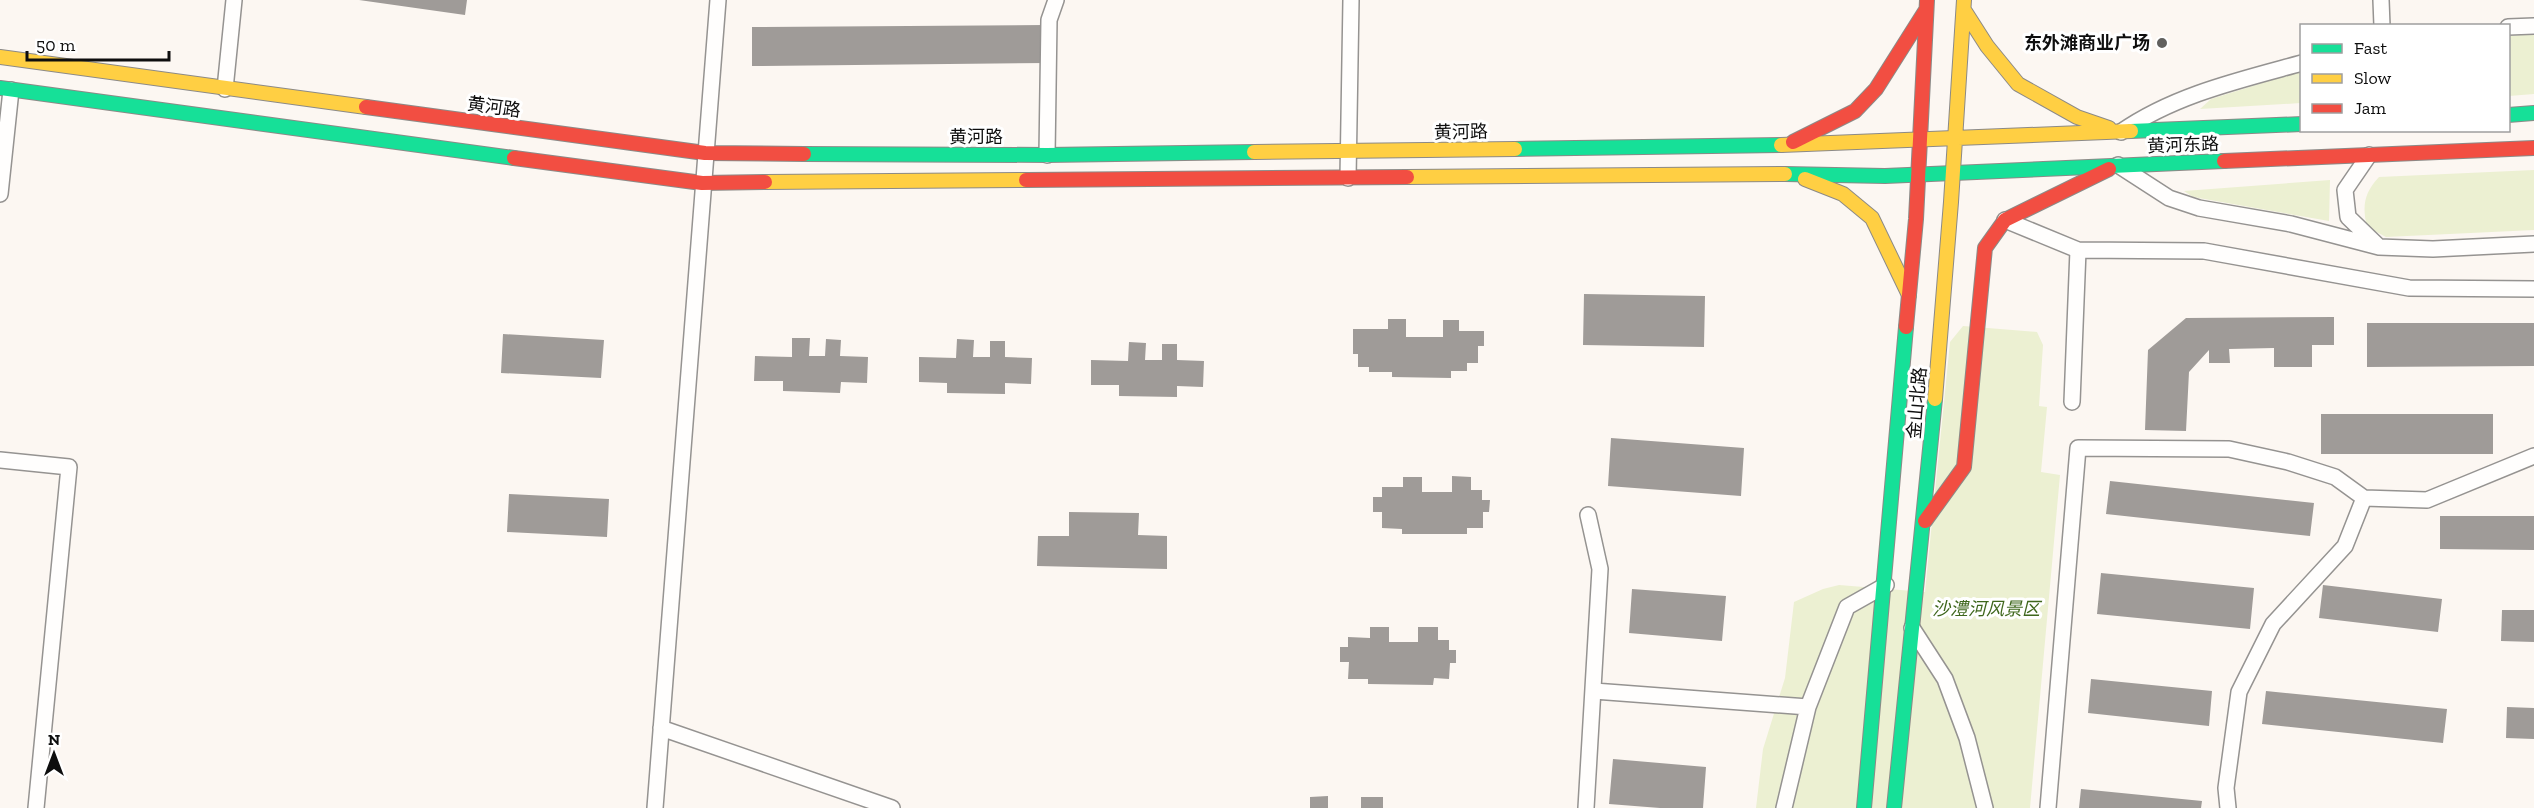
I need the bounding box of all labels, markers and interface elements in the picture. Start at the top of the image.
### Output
scale bar [27,24,170,62]
legend [2300,24,2510,132]
place label: 东外滩商业广场 [2024,32,2150,54]
text: 50 m [36,34,76,56]
marker: 东外滩商业广场 [2155,36,2169,50]
text: Fast [2354,37,2387,59]
text: Slow [2354,67,2391,89]
street label: 黄河路 [466,92,522,122]
text: Jam [2354,97,2386,119]
street label: 黄河路 [1434,121,1488,143]
street label: 黄河路 [949,126,1003,148]
street label: 黄河东路 [2147,133,2219,157]
street label: 金山北路 [1903,366,1931,440]
park label: 沙澧河风景区 [1932,598,2043,620]
north arrow [24,724,84,784]
text: N [48,730,60,749]

